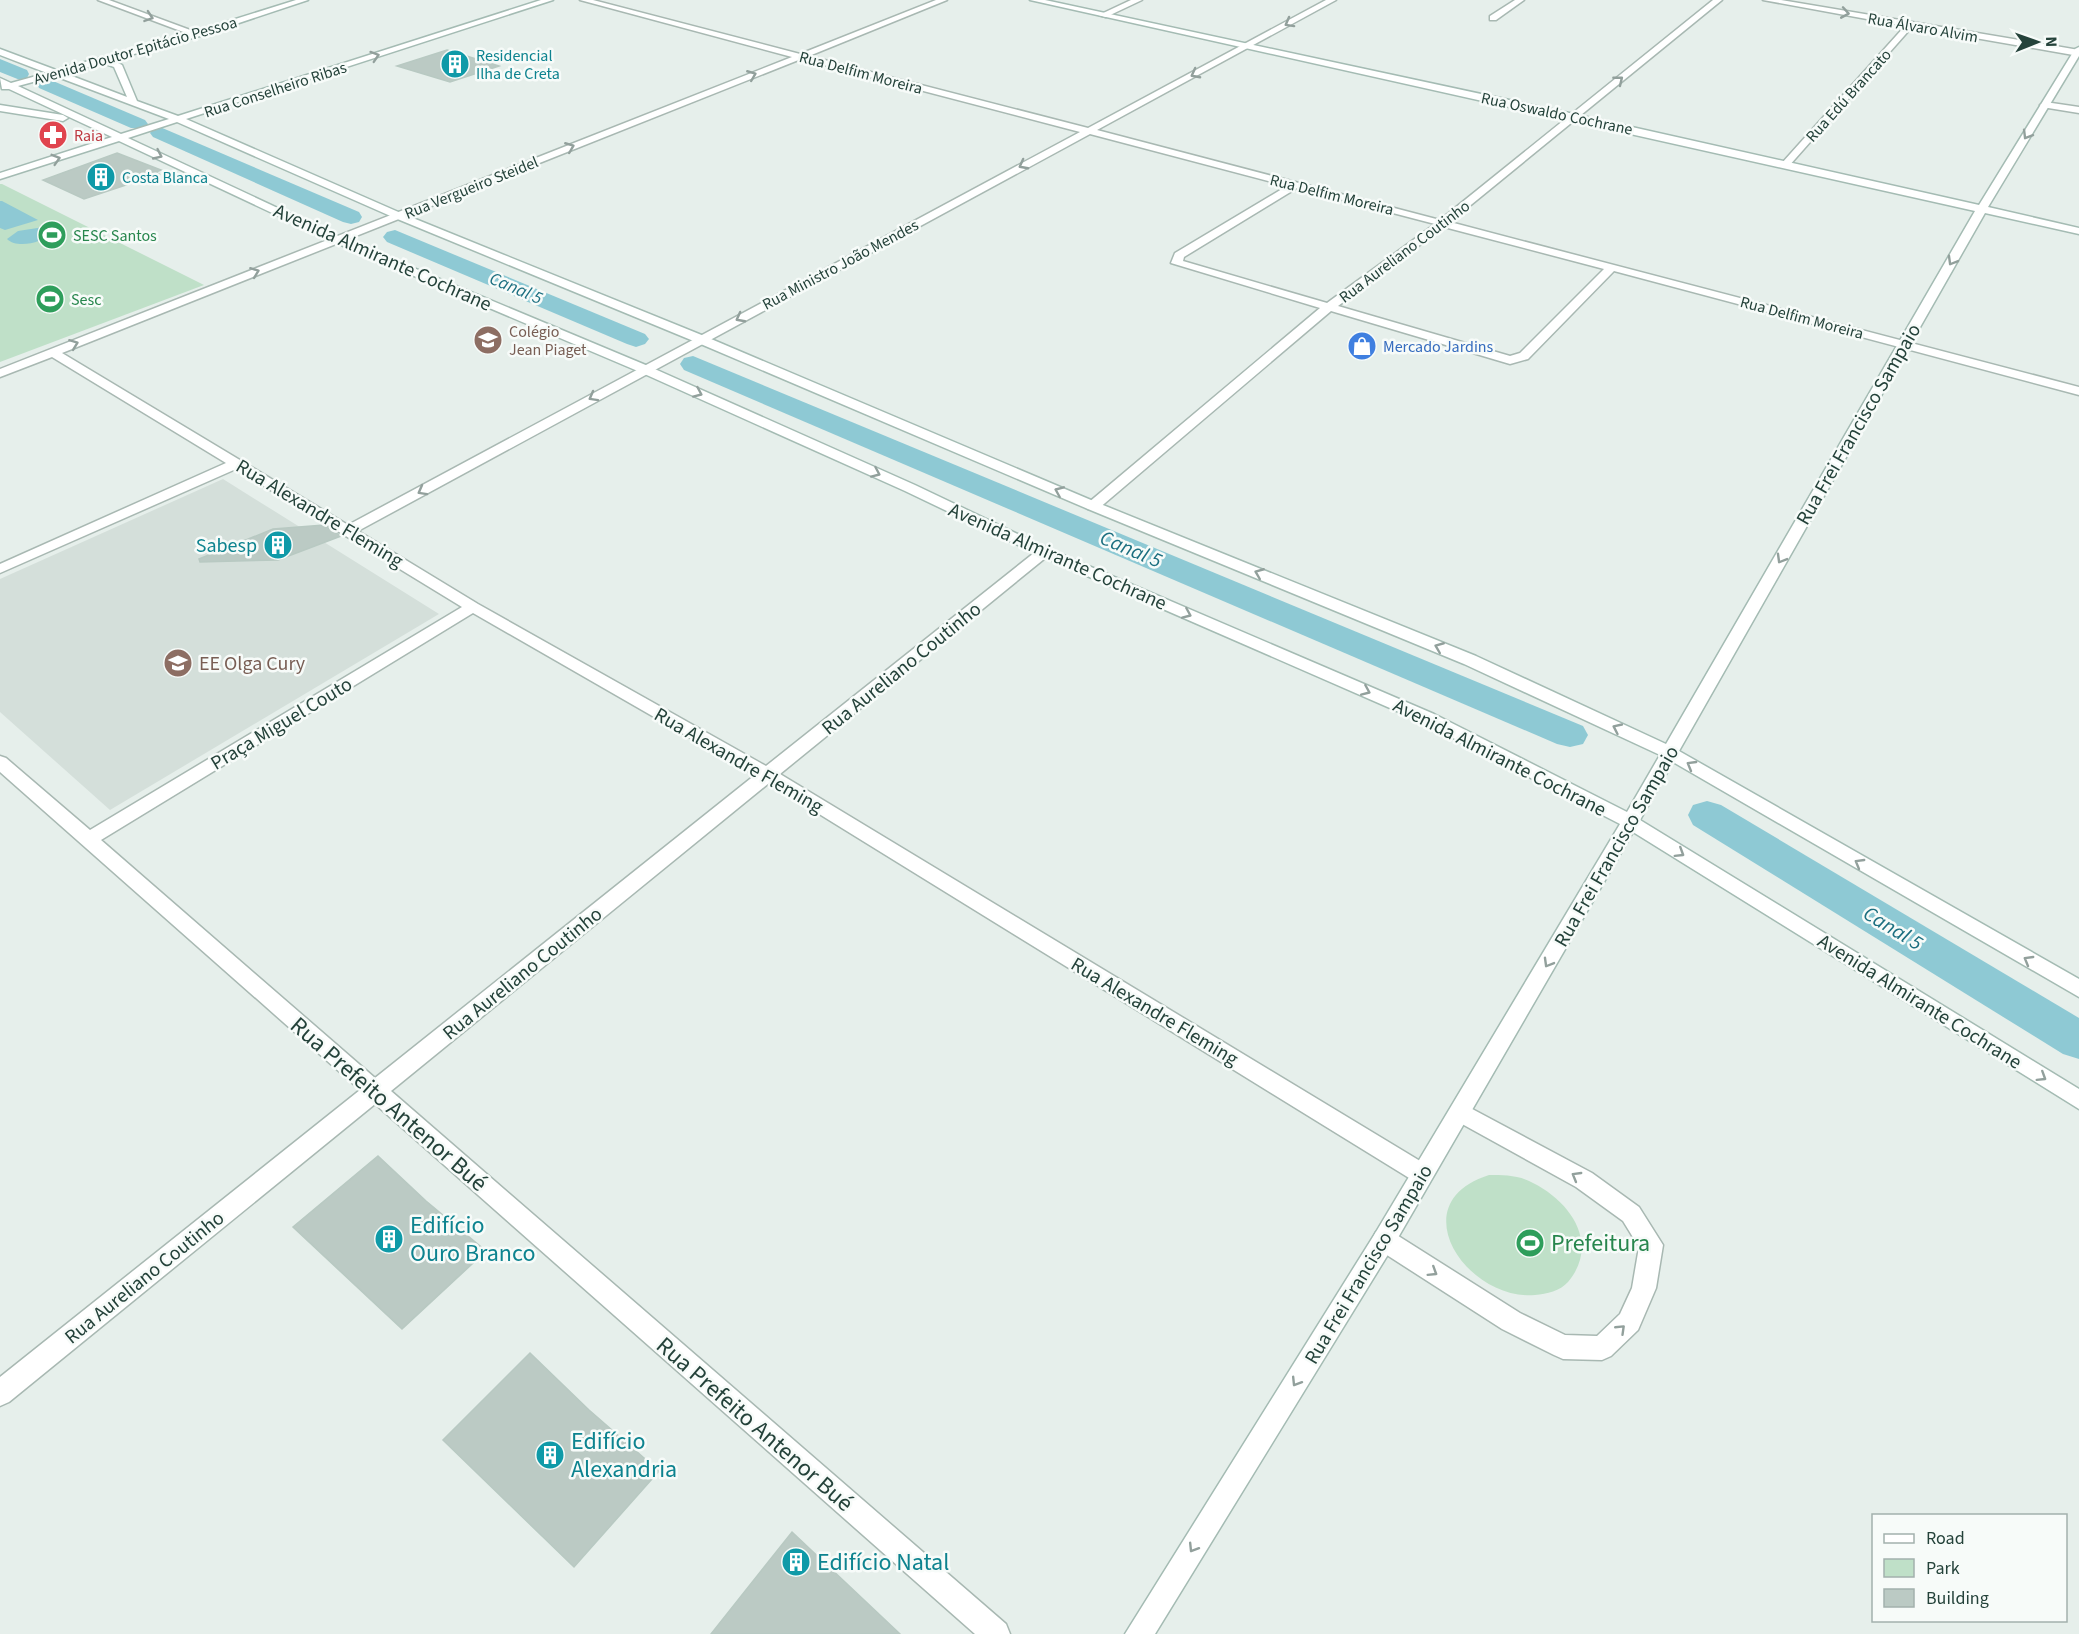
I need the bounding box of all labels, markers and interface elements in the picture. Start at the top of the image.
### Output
one-way arrow [1841,7,1850,19]
street label: Rua Álvaro Alvim [1866,7,1980,49]
one-way arrow [143,9,154,22]
street label: Avenida Doutor Epitácio Pessoa [31,11,240,91]
north arrow [2007,12,2067,72]
one-way arrow [1285,16,1296,27]
text: N [2040,36,2062,47]
street label: Rua Edú Brancato [1801,44,1897,147]
place label: Residencial Ilha de Creta [476,45,560,85]
street label: Rua Delfim Moreira [797,46,925,100]
building icon: Residencial Ilha de Creta [439,48,471,80]
one-way arrow [369,51,380,64]
street label: Rua Conselheiro Ribas [201,56,350,123]
one-way arrow [1191,67,1202,78]
one-way arrow [745,70,756,82]
one-way arrow [1613,76,1624,87]
street label: Rua Oswaldo Cochrane [1479,87,1635,141]
pharmacy icon: Raia [37,119,69,151]
place label: Raia [74,125,103,147]
one-way arrow [2022,129,2034,139]
one-way arrow [564,142,575,154]
one-way arrow [152,148,163,160]
street label: Rua Vergueiro Steidel [401,151,542,225]
one-way arrow [50,154,61,166]
one-way arrow [1019,158,1029,169]
building icon: Costa Blanca [85,161,117,193]
place label: Costa Blanca [122,167,208,189]
street label: Rua Delfim Moreira [1268,169,1396,221]
street label: Rua Aureliano Coutinho [1335,195,1474,308]
street label: Avenida Almirante Cochrane [269,197,496,319]
street label: Rua Ministro João Mendes [758,214,923,316]
sports icon: SESC Santos [36,219,68,251]
place label: SESC Santos [73,225,157,247]
one-way arrow [1948,254,1959,265]
water label: Canal 5 [485,266,546,311]
one-way arrow [249,267,260,279]
sports icon: Sesc [34,283,66,315]
place label: Sesc [71,289,101,311]
street label: Rua Delfim Moreira [1738,291,1866,345]
one-way arrow [736,311,747,322]
street label: Rua Frei Francisco Sampaio [1790,319,1928,530]
place label: Colégio Jean Piaget [509,321,587,361]
school or university icon: Colégio Jean Piaget [472,324,504,356]
shop icon: Mercado Jardins [1346,330,1378,362]
place label: Mercado Jardins [1383,336,1494,358]
one-way arrow [68,338,79,351]
one-way arrow [691,386,702,398]
one-way arrow [589,390,599,402]
street label: Rua Alexandre Fleming [230,453,409,575]
one-way arrow [869,466,880,478]
one-way arrow [417,484,428,495]
one-way arrow [1054,486,1065,498]
street label: Avenida Almirante Cochrane [944,496,1171,618]
water label: Canal 5 [1095,523,1167,575]
building icon: Sabesp [262,529,294,561]
place label: Sabesp [196,532,257,560]
one-way arrow [1777,553,1788,563]
one-way arrow [1254,568,1265,580]
street label: Rua Aureliano Coutinho [816,596,987,742]
one-way arrow [1181,607,1192,619]
one-way arrow [1435,642,1446,654]
school or university icon: EE Olga Cury [162,647,194,679]
place label: EE Olga Cury [199,650,306,678]
street label: Praça Miguel Couto [205,670,358,777]
one-way arrow [1360,684,1371,696]
street label: Avenida Almirante Cochrane [1388,692,1611,824]
street label: Rua Alexandre Fleming [649,701,828,821]
one-way arrow [1612,724,1623,736]
street label: Rua Frei Francisco Sampaio [1548,741,1686,952]
one-way arrow [1687,761,1697,772]
one-way arrow [1674,845,1684,857]
one-way arrow [1855,858,1866,870]
water label: Canal 5 [1858,899,1928,957]
street label: Rua Aureliano Coutinho [437,901,608,1047]
street label: Avenida Almirante Cochrane [1812,927,2027,1076]
street label: Rua Alexandre Fleming [1065,951,1244,1073]
one-way arrow [2024,956,2034,967]
one-way arrow [1543,957,1555,967]
street label: Rua Prefeito Antenor Bué [282,1009,495,1200]
one-way arrow [2036,1070,2047,1081]
street label: Rua Frei Francisco Sampaio [1298,1159,1440,1370]
one-way arrow [1572,1172,1582,1183]
street label: Rua Aureliano Coutinho [59,1205,230,1351]
place label: Edifício Ouro Branco [410,1208,535,1271]
building icon: Edifício Ouro Branco [373,1223,405,1255]
place label: Prefeitura [1551,1226,1650,1261]
sports icon: Prefeitura [1514,1227,1546,1259]
one-way arrow [1427,1264,1437,1276]
one-way arrow [1614,1326,1625,1337]
street label: Rua Prefeito Antenor Bué [648,1329,861,1520]
one-way arrow [1291,1376,1303,1386]
place label: Edifício Alexandria [571,1424,677,1487]
building icon: Edifício Alexandria [534,1439,566,1471]
legend [1872,1514,2067,1622]
text: Road [1926,1526,1965,1551]
one-way arrow [1189,1541,1200,1552]
place label: Edifício Natal [817,1545,949,1580]
building icon: Edifício Natal [780,1546,812,1578]
text: Park [1926,1556,1960,1581]
text: Building [1926,1586,1989,1611]

